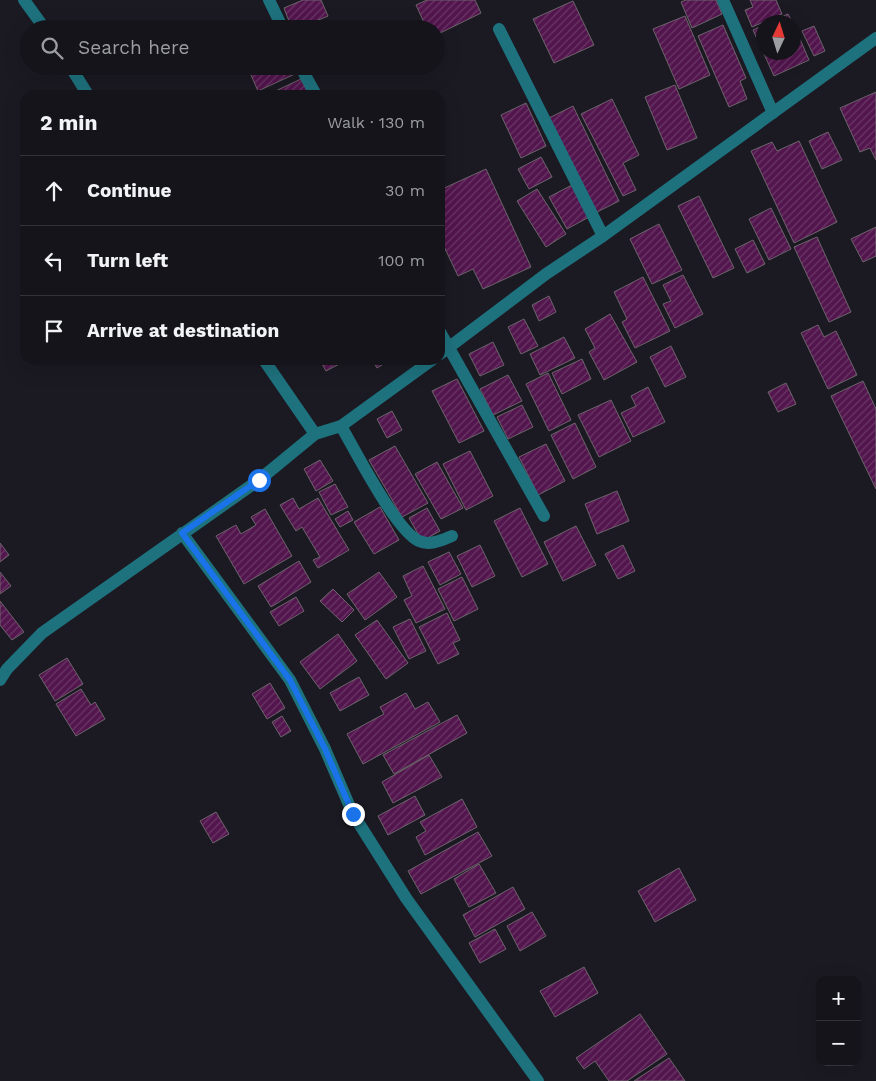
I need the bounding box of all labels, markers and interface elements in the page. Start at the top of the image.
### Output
north arrow [756,15,801,60]
search box [20,20,445,75]
icon: search [38,34,66,62]
text: Search here [78,36,189,59]
text: 2 min [40,110,97,135]
text: Walk · 130 m [327,113,425,132]
icon: ahead [40,177,68,205]
text: Continue [87,179,171,202]
text: 30 m [385,181,425,200]
icon: left [40,247,68,275]
text: Turn left [87,249,168,272]
text: 100 m [378,251,425,270]
icon: arrive [40,317,68,345]
text: Arrive at destination [87,319,279,342]
route start [248,469,271,492]
route end [342,803,365,826]
map controls [816,976,861,1066]
button: + [816,976,861,1021]
button: − [816,1021,861,1066]

